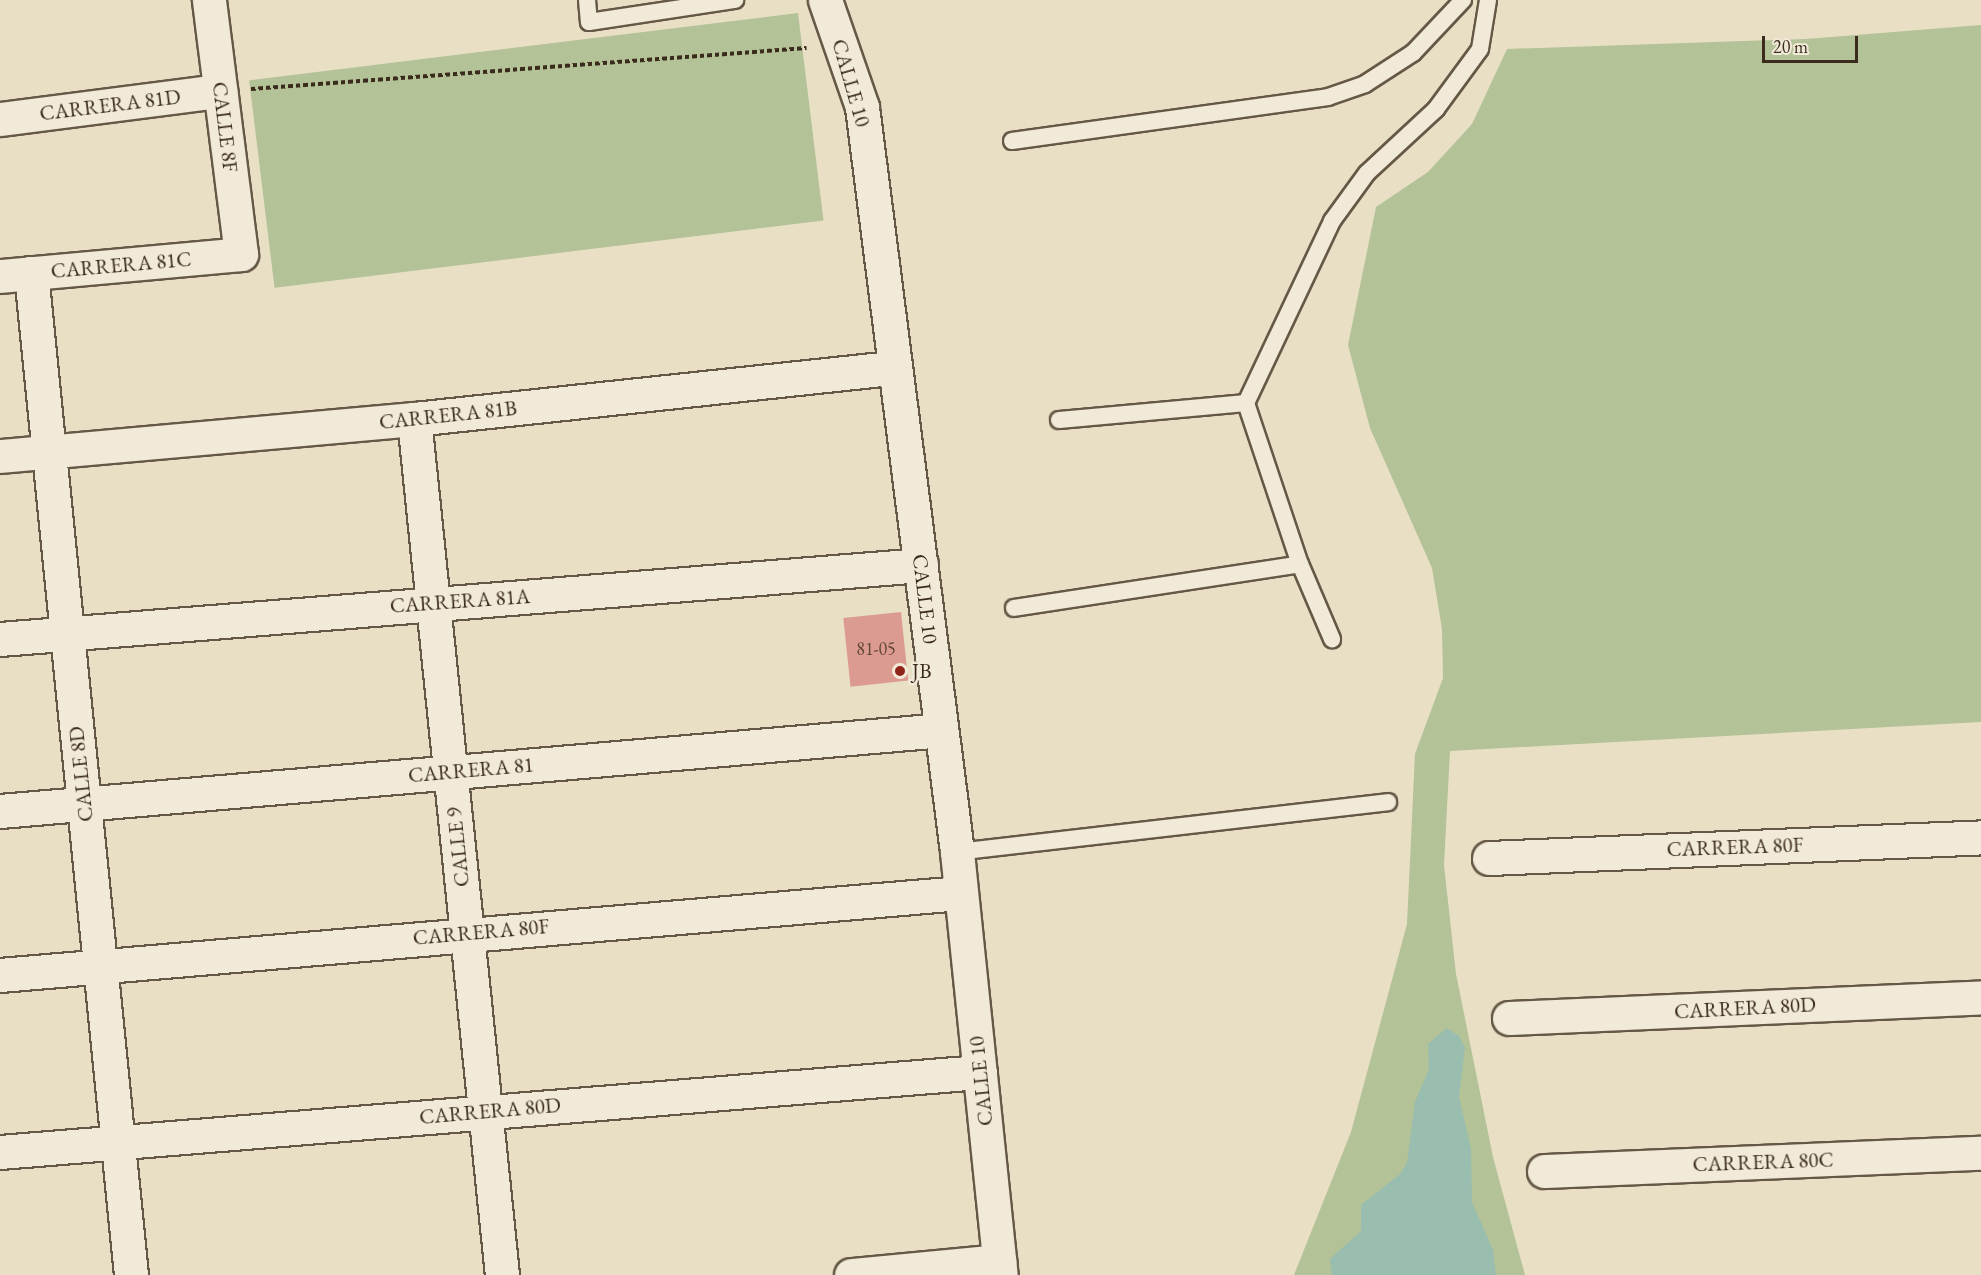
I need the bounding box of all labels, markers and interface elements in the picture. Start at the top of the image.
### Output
scale bar [1765,24,1861,62]
text: 20 m [1773,35,1808,58]
street label: CALLE 10 [826,36,876,130]
street label: CALLE 8F [207,80,243,174]
street label: CARRERA 81D [38,84,182,126]
street label: CARRERA 81C [50,246,192,284]
street label: CARRERA 81B [378,395,518,435]
street label: CALLE 10 [907,553,943,645]
street label: CARRERA 81A [389,584,531,618]
house number: 81-05 [856,638,896,660]
place label: JB [912,658,931,684]
marker: JB [893,664,907,678]
street label: CALLE 8D [63,725,99,823]
street label: CARRERA 81 [407,752,535,788]
street label: CALLE 9 [441,806,475,888]
street label: CARRERA 80F [1666,832,1804,862]
street label: CARRERA 80F [412,913,550,951]
street label: CARRERA 80D [1674,992,1816,1024]
street label: CALLE 10 [964,1035,998,1127]
street label: CARRERA 80D [418,1092,562,1130]
street label: CARRERA 80C [1692,1147,1834,1177]

